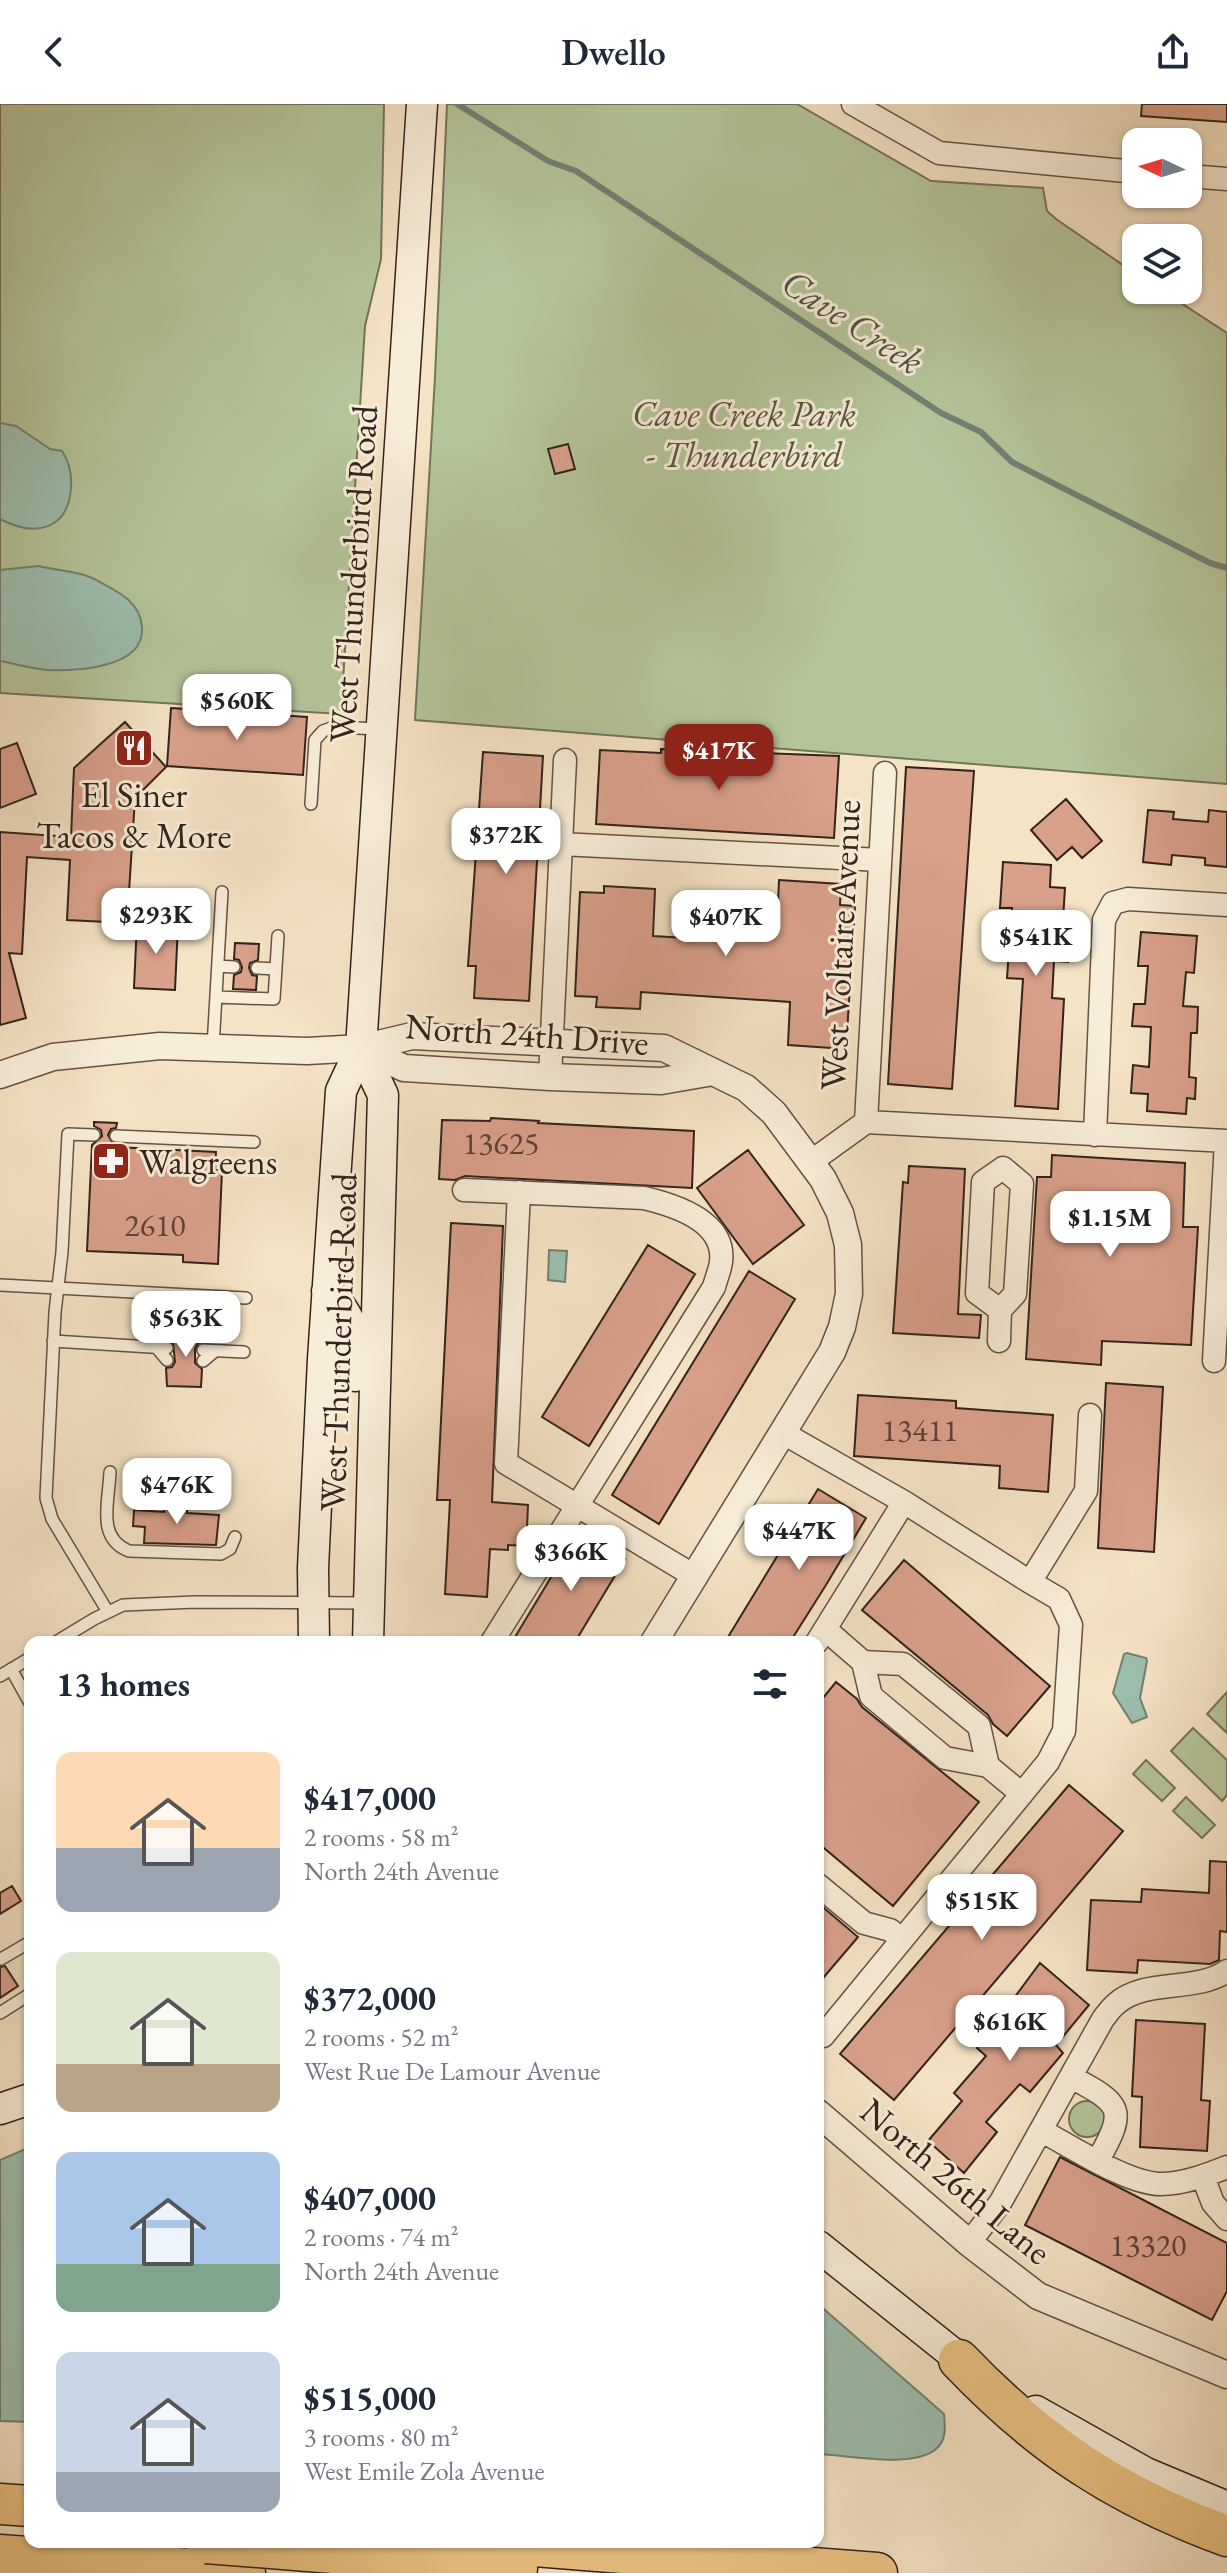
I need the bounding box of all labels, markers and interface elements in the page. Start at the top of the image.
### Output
text: Dwello [561,29,666,76]
icon: back [32,30,76,74]
icon: share [1151,30,1195,74]
north arrow [1122,128,1202,208]
map controls [1122,128,1202,304]
button: layers [1122,224,1202,304]
water label: Cave Creek [773,257,933,385]
park label: Cave Creek Park - Thunderbird [632,390,856,478]
street label: West Thunderbird Road [318,403,388,745]
pin: $560K [181,674,293,742]
text: $560K [200,683,274,717]
pin: $417K [663,724,775,792]
restaurant icon: El Siner Tacos & More [113,727,155,769]
text: $417K [682,733,756,767]
place label: El Siner Tacos & More [36,771,232,859]
street label: West Voltaire Avenue [809,798,871,1092]
pin: $372K [450,808,562,876]
text: $372K [469,817,543,851]
pin: $293K [100,888,212,956]
pin: $407K [670,890,782,958]
text: $293K [119,897,193,931]
text: $407K [689,899,763,933]
pin: $541K [980,910,1092,978]
text: $541K [999,919,1073,953]
street label: North 24th Drive [404,1002,650,1066]
house number: 13625 [463,1122,539,1164]
place label: Walgreens [139,1138,277,1185]
pharmacy icon: Walgreens [90,1140,132,1182]
street label: West Thunderbird Road [309,1171,367,1512]
pin: $1.15M [1045,1191,1175,1259]
text: $1.15M [1068,1200,1152,1234]
house number: 2610 [124,1204,186,1246]
pin: $563K [130,1291,242,1359]
text: $563K [149,1300,223,1334]
house number: 13411 [882,1409,958,1451]
pin: $476K [121,1458,233,1526]
text: $476K [140,1467,214,1501]
pin: $447K [743,1504,855,1572]
text: $447K [762,1513,836,1547]
pin: $366K [515,1525,627,1593]
text: $366K [534,1534,608,1568]
text: 13 homes [56,1662,190,1706]
icon: filters [748,1662,792,1706]
text: $417,000 [304,1776,436,1820]
icon: home [120,1784,216,1880]
text: 2 rooms · 58 m² [304,1820,459,1854]
text: North 24th Avenue [304,1854,499,1888]
pin: $515K [926,1874,1038,1942]
text: $515K [945,1883,1019,1917]
text: $372,000 [304,1976,436,2020]
icon: home [120,1984,216,2080]
pin: $616K [954,1995,1066,2063]
text: $616K [973,2004,1047,2038]
text: 2 rooms · 52 m² [304,2020,459,2054]
text: West Rue De Lamour Avenue [304,2054,601,2088]
street label: North 26th Lane [851,2087,1061,2275]
text: $407,000 [304,2176,436,2220]
icon: home [120,2184,216,2280]
text: 2 rooms · 74 m² [304,2220,459,2254]
house number: 13320 [1110,2224,1186,2266]
text: North 24th Avenue [304,2254,499,2288]
text: $515,000 [304,2376,436,2420]
icon: home [120,2384,216,2480]
text: 3 rooms · 80 m² [304,2420,459,2454]
text: West Emile Zola Avenue [304,2454,545,2488]

